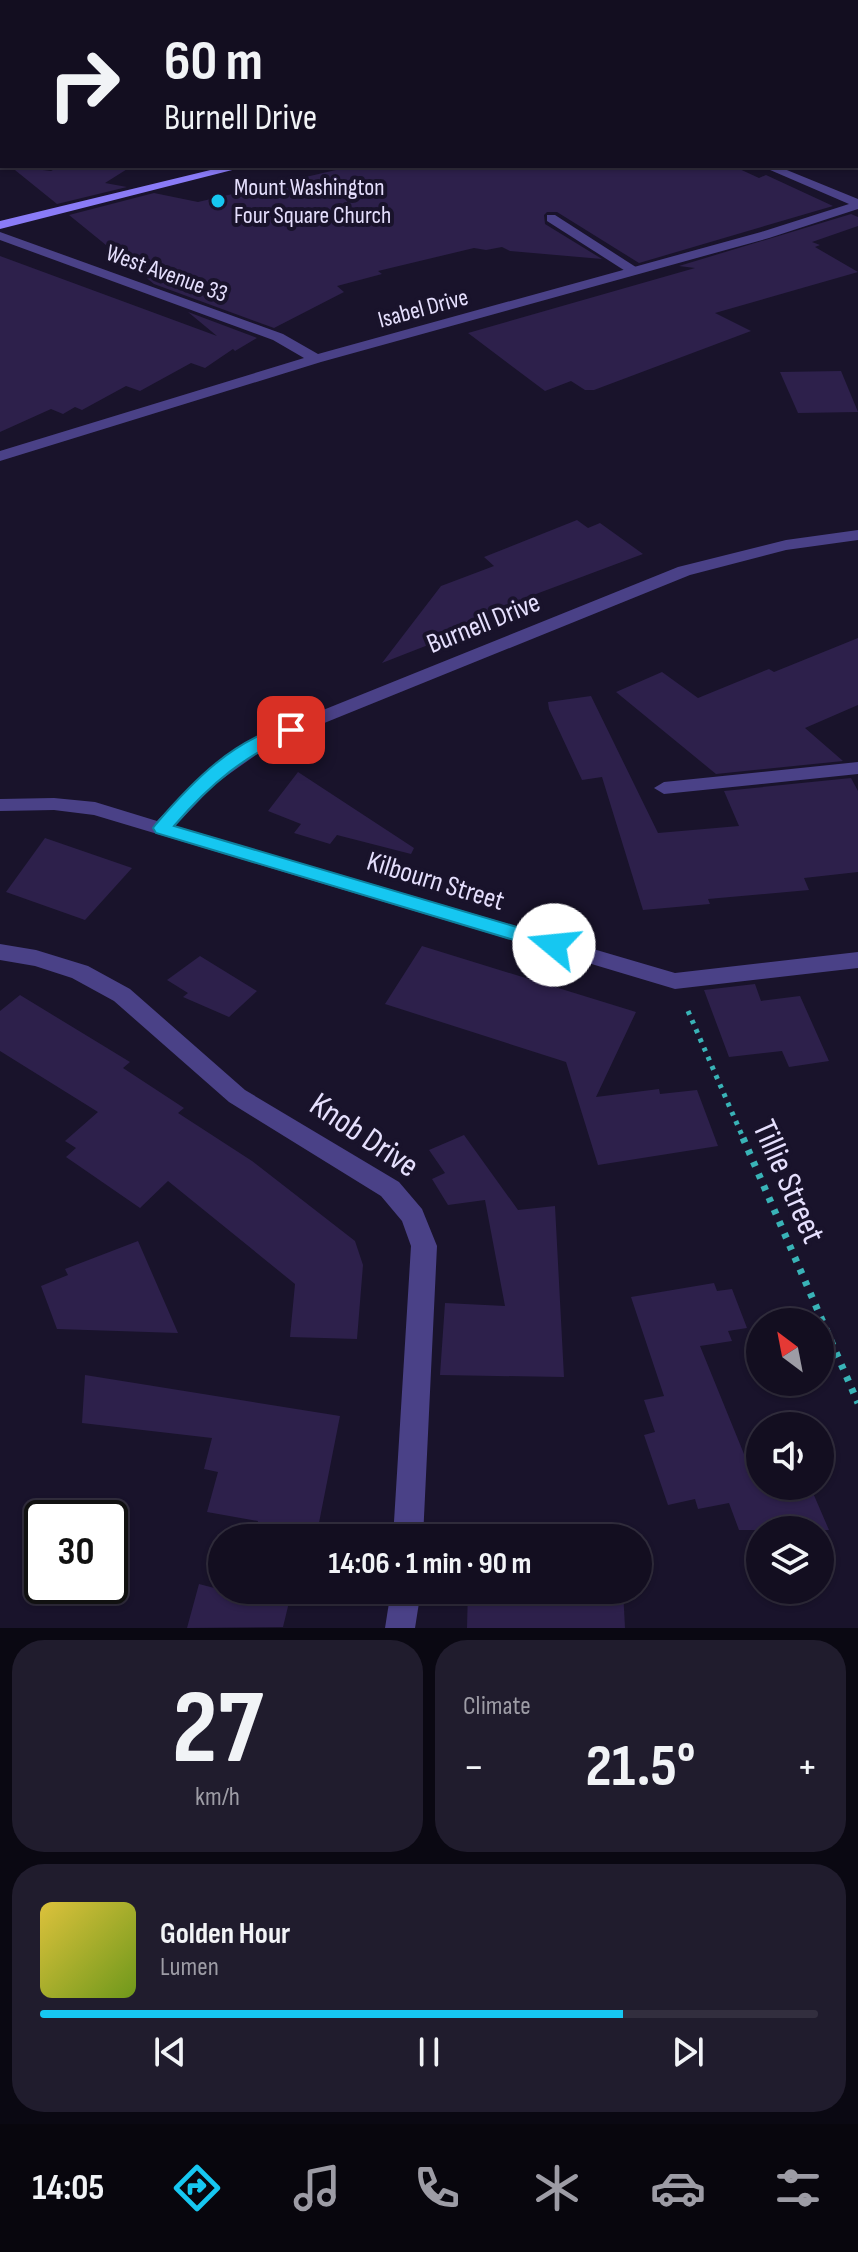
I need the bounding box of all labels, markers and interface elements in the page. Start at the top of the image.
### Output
text: 60 m [164,29,263,96]
icon: right [32,32,136,136]
text: Burnell Drive [164,97,317,140]
place label: Mount Washington Four Square Church [234,173,391,230]
marker: Mount Washington Four Square Church [209,192,227,210]
street label: West Avenue 33 [102,238,232,309]
street label: Isabel Drive [375,283,472,334]
street label: Burnell Drive [422,586,545,661]
pin [257,696,325,764]
icon: arrive [269,708,313,752]
street label: Kilbourn Street [363,845,508,918]
position arrow [512,903,596,987]
street label: Knob Drive [302,1084,427,1187]
street label: Tillie Street [743,1114,834,1250]
north arrow [746,1308,834,1396]
map controls [746,1308,834,1604]
button: sound [746,1412,834,1500]
speed limit sign: 30 [24,1500,128,1604]
button: layers [746,1516,834,1604]
text: 14:06 · 1 min · 90 m [329,1546,532,1582]
text: 27 [172,1667,263,1792]
text: Climate [463,1691,531,1722]
text: 21.5° [585,1731,696,1803]
text: − [463,1741,485,1794]
text: + [796,1741,818,1794]
text: km/h [195,1782,240,1813]
text: Golden Hour [160,1916,290,1952]
text: Lumen [160,1952,219,1983]
icon: previous [148,2030,192,2074]
icon: pause [407,2030,451,2074]
icon: next [666,2030,710,2074]
icon: directions [169,2160,225,2216]
icon: music [289,2160,345,2216]
icon: phone [409,2160,465,2216]
icon: climate [529,2160,585,2216]
icon: car [650,2160,706,2216]
icon: filters [770,2160,826,2216]
text: 14:05 [32,2167,104,2210]

